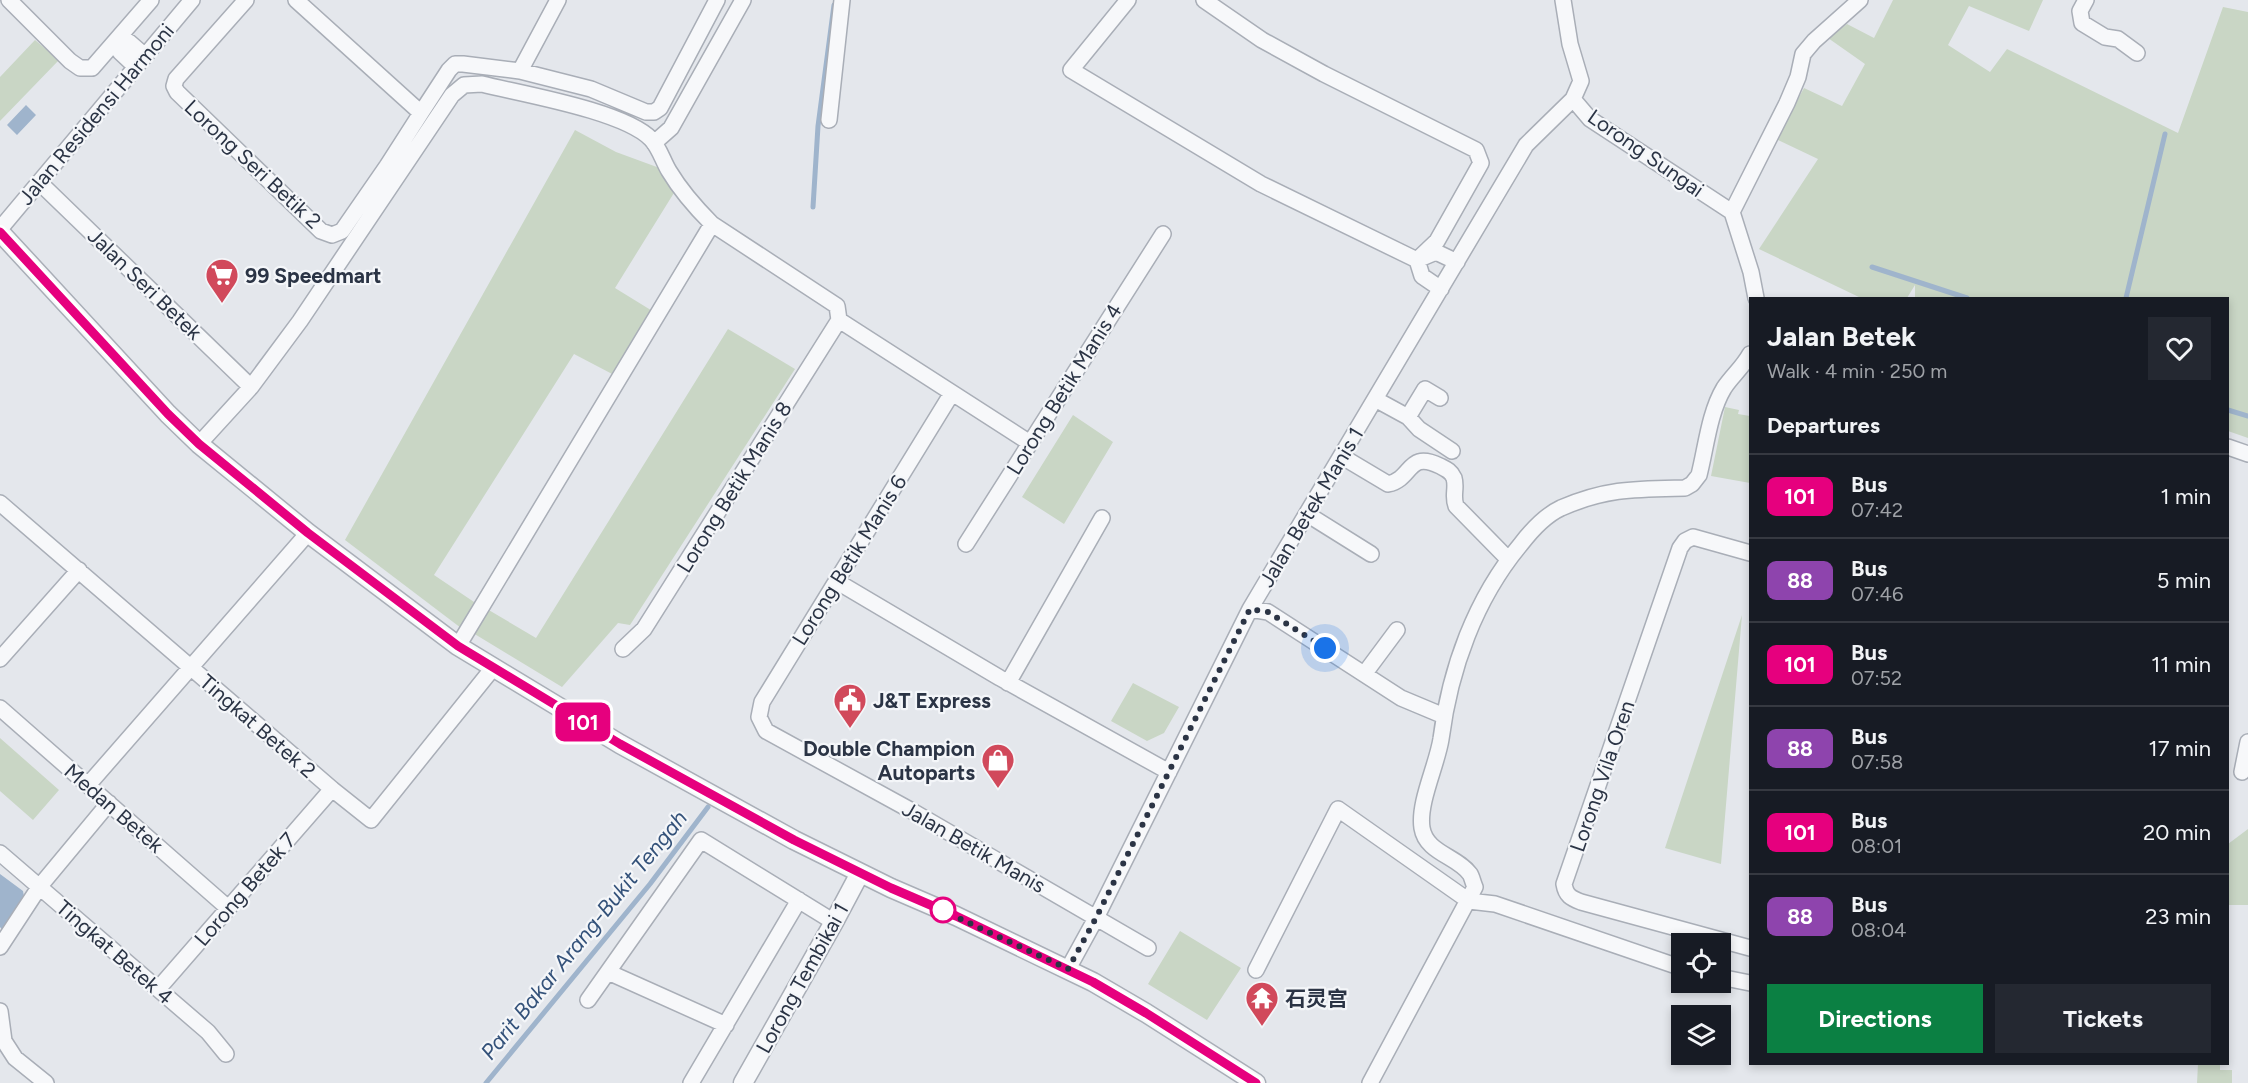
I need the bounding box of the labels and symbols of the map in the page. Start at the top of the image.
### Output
street label: Jalan Residensi Harmoni [13,18,179,210]
street label: Lorong Seri Betik 2 [180,94,326,234]
street label: Lorong Sungai [1583,104,1709,202]
street label: Jalan Seri Betek [83,223,208,345]
supermarket icon: 99 Speedmart [204,257,240,304]
place label: 99 Speedmart [245,263,381,288]
street label: Lorong Betik Manis 4 [1001,299,1127,479]
street label: Lorong Betik Manis 8 [671,397,797,577]
street label: Jalan Betek Manis 1 [1254,423,1368,591]
street label: Lorong Betik Manis 6 [786,470,912,650]
your location [1310,633,1340,663]
street label: Tingkat Betek 2 [195,669,321,783]
public building icon: J&T Express [832,682,868,729]
place label: J&T Express [873,688,991,713]
street label: Lorong Vila Oren [1564,697,1640,855]
line badge: 101 [548,702,618,742]
place label: Double Champion Autoparts [803,736,975,785]
shop icon: Double Champion Autoparts [980,742,1016,789]
street label: Medan Betek [59,758,169,858]
street label: Jalan Betik Manis [898,796,1050,898]
water label: Parit Bakar Arang-Bukit Tengah [475,805,693,1065]
street label: Lorong Betek 7 [189,827,301,951]
street label: Tingkat Betek 4 [52,895,178,1009]
unlabelled marker [930,897,956,923]
street label: Lorong Tembikai 1 [750,899,854,1057]
temple icon: 石灵宫 [1244,980,1280,1027]
place label: 石灵宫 [1285,986,1348,1011]

